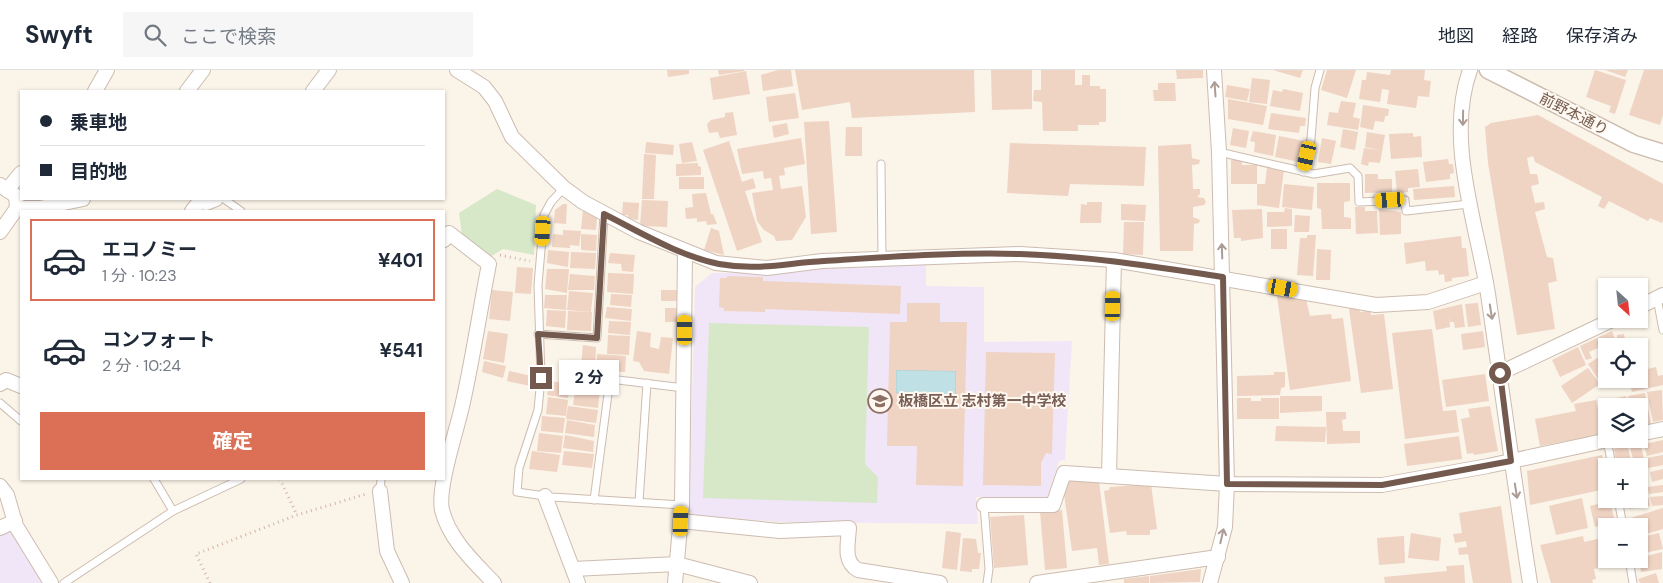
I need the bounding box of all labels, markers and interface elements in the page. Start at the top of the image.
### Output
search box [123,12,473,57]
text: Swyft [25,19,93,50]
icon: search [141,21,169,49]
text: ここで検索 [181,24,276,49]
text: 地図 [1438,24,1474,48]
text: 経路 [1502,24,1538,48]
text: 保存済み [1566,24,1638,48]
one-way arrow [1211,81,1220,97]
street label: 前野本通り [1536,88,1612,140]
one-way arrow [1458,109,1468,125]
text: 乗車地 [70,110,127,135]
car [1296,140,1317,172]
text: 目的地 [70,159,127,184]
car [1374,192,1405,208]
car [534,216,551,246]
text: エコノミー [102,237,197,262]
icon: car [42,238,87,283]
one-way arrow [1217,243,1227,260]
text: ¥401 [378,248,423,273]
text: 1 分 · 10:23 [102,265,177,286]
car [1266,278,1299,298]
north arrow [1598,278,1648,328]
map controls [1598,278,1648,568]
car [1105,291,1120,321]
one-way arrow [1486,304,1496,320]
car [677,315,692,345]
text: コンフォート [102,327,215,352]
icon: car [42,328,87,373]
text: ¥541 [380,338,423,363]
button: locate [1598,338,1648,388]
text: 2 分 · 10:24 [102,355,181,376]
callout: 2 分 [558,360,618,396]
route start [1489,362,1511,384]
route end [530,367,552,389]
text: 2 分 [575,367,604,388]
school or university icon: 板橋区立 志村第一中学校 [867,388,893,414]
place label: 板橋区立 志村第一中学校 [898,391,1067,411]
button: layers [1598,398,1648,448]
button: 確定 [40,412,425,470]
button: + [1598,458,1648,508]
one-way arrow [1511,482,1521,498]
car [672,506,689,536]
button: − [1598,518,1648,568]
one-way arrow [1218,528,1228,544]

